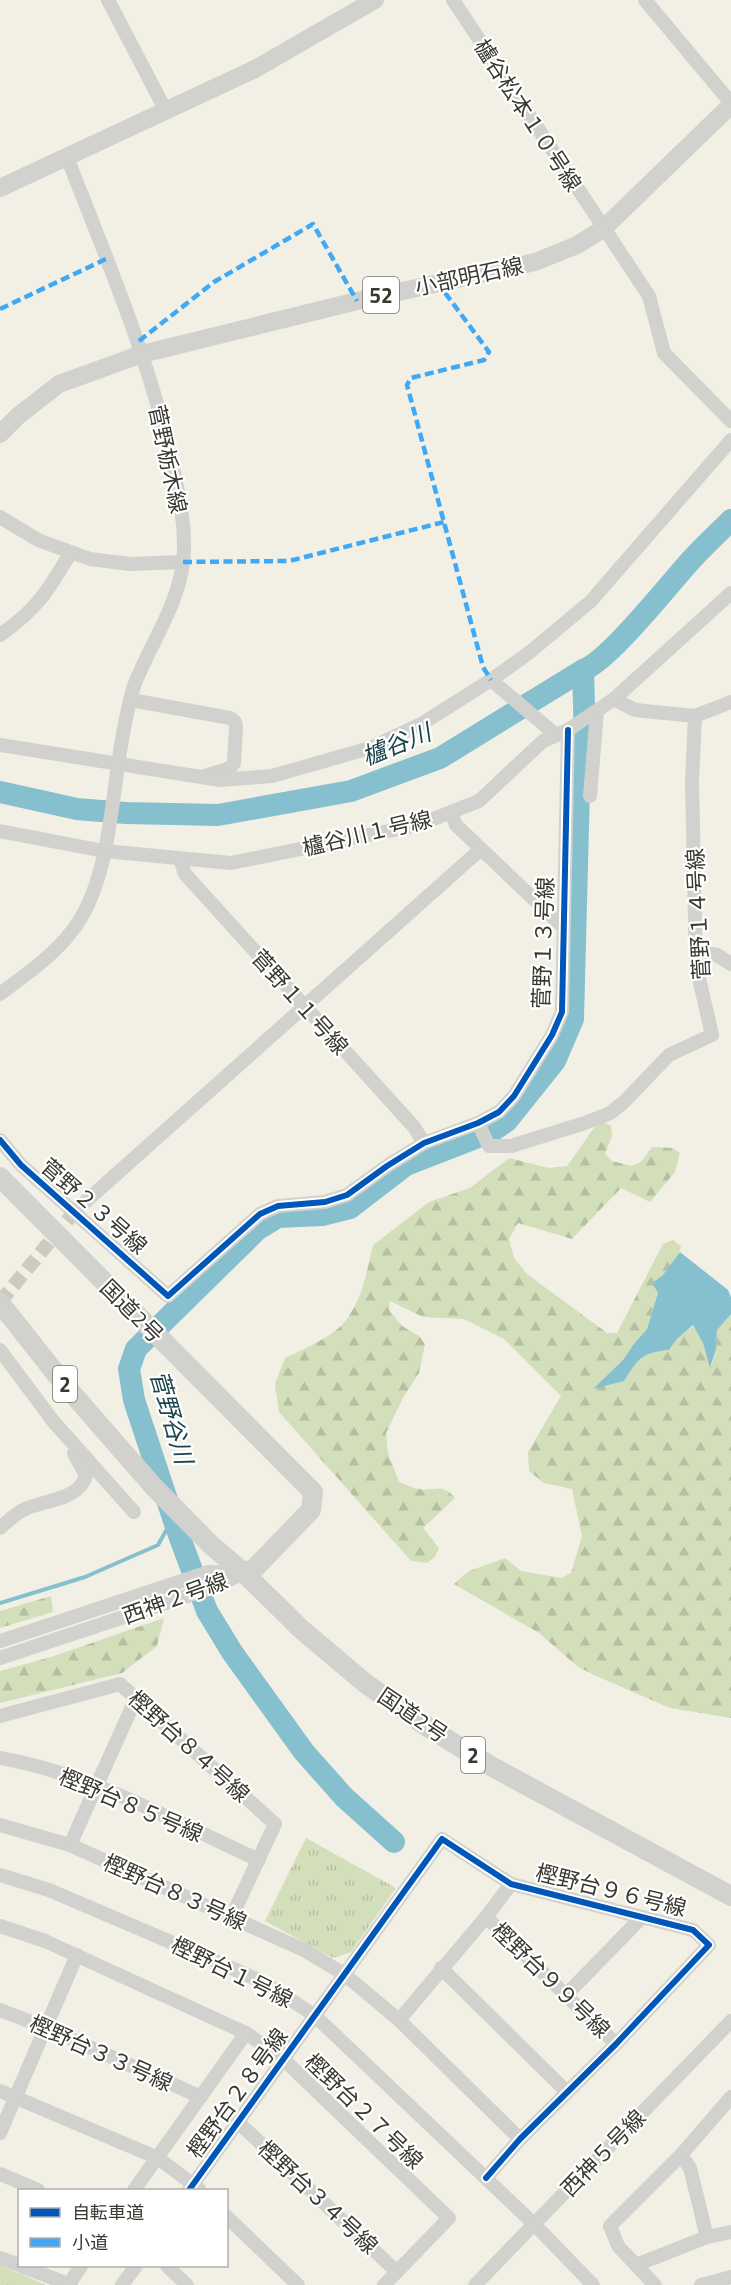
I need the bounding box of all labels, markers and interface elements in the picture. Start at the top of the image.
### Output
street label: 櫨谷松本１０号線 [466,32,590,198]
street label: 小部明石線 [412,248,526,304]
road number: 52 [363,277,399,313]
street label: 菅野栃木線 [140,402,196,516]
water label: 櫨谷川 [356,713,439,774]
street label: 櫨谷川１号線 [299,802,435,864]
street label: 菅野１４号線 [678,847,718,981]
street label: 菅野１３号線 [524,876,562,1010]
street label: 菅野１１号線 [243,942,357,1062]
street label: 菅野２３号線 [33,1150,155,1262]
street label: 国道2号 [92,1271,172,1351]
road number: 2 [53,1366,77,1402]
water label: 菅野谷川 [141,1366,203,1471]
street label: 西神２号線 [117,1563,233,1633]
street label: 国道2号 [371,1679,455,1751]
street label: 樫野台８４号線 [120,1682,258,1810]
road number: 2 [461,1737,485,1773]
street label: 樫野台８５号線 [53,1759,209,1851]
street label: 樫野台８３号線 [98,1845,252,1939]
street label: 樫野台９６号線 [532,1855,690,1925]
street label: 樫野台９９号線 [484,1914,618,2046]
street label: 樫野台１号線 [165,1928,299,2016]
street label: 樫野台３３号線 [24,2006,178,2100]
street label: 樫野台２８号線 [178,2021,296,2165]
street label: 樫野台２７号線 [297,2045,431,2177]
street label: 西神５号線 [553,2102,653,2204]
street label: 樫野台３４号線 [250,2132,386,2262]
legend [18,2189,228,2267]
text: 自転車道 [72,2199,144,2226]
text: 小道 [72,2229,108,2256]

